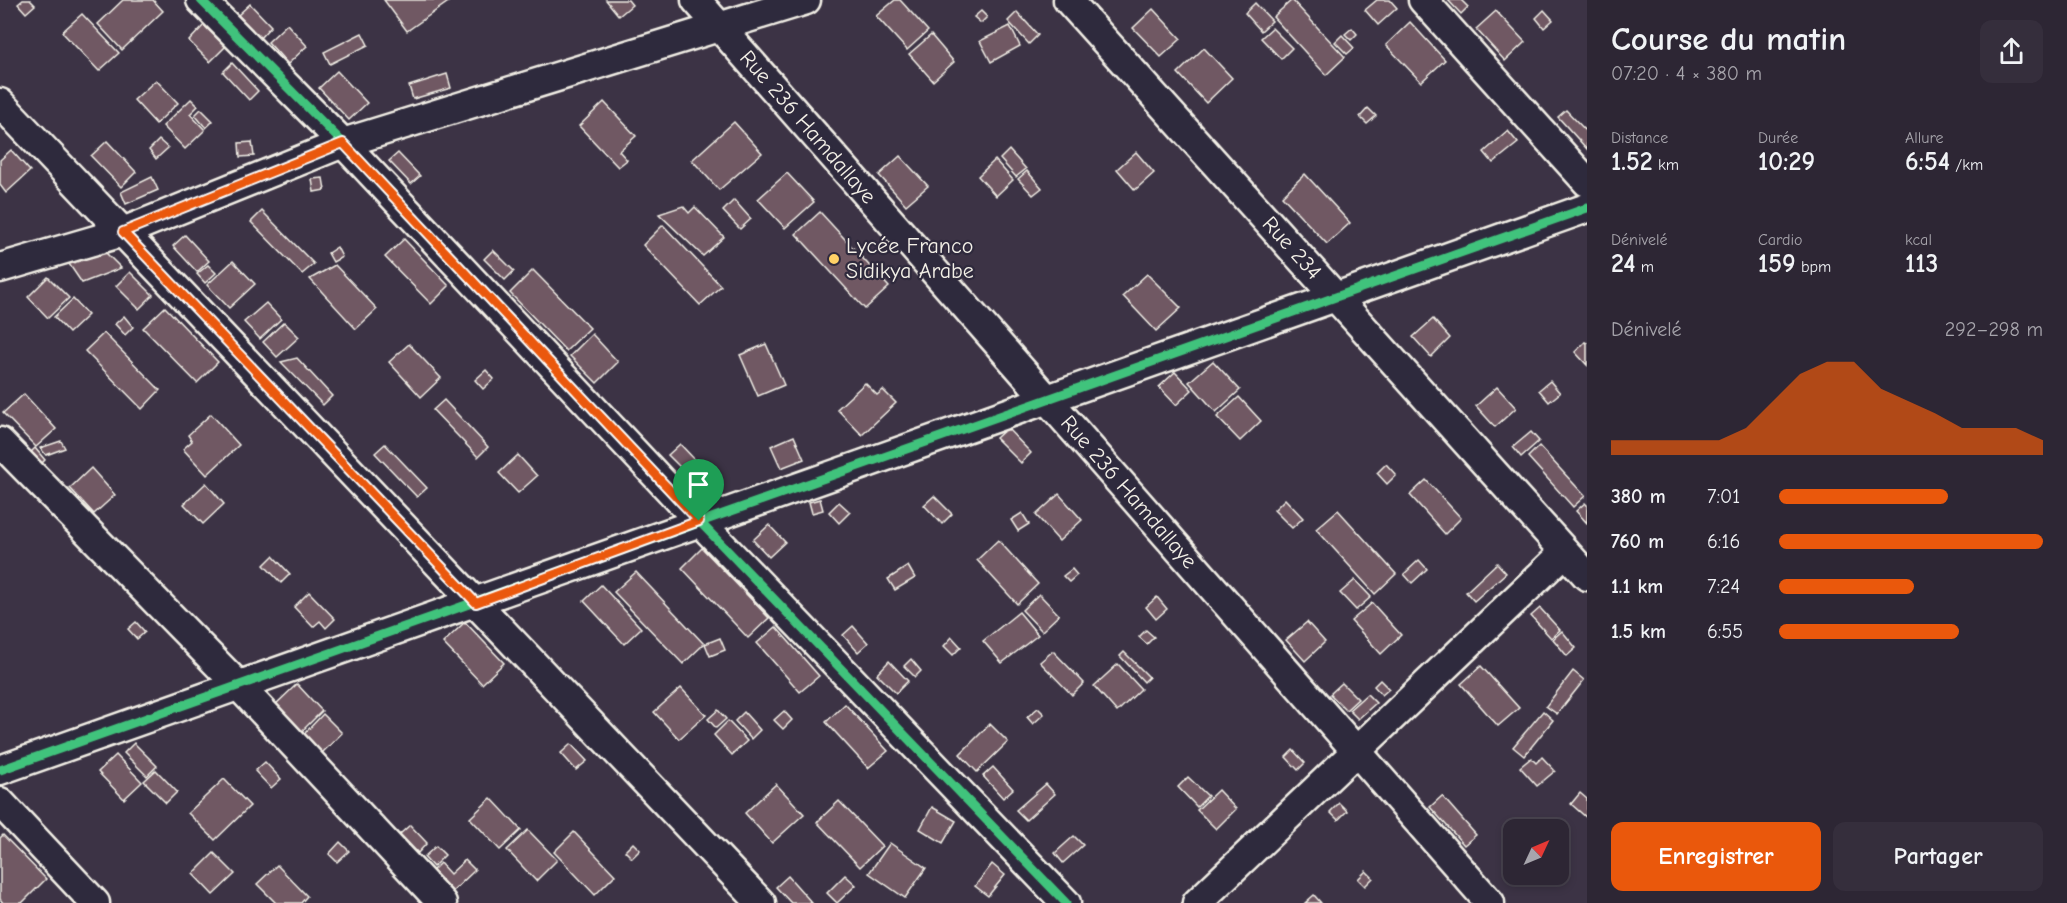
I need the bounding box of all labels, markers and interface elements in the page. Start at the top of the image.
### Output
text: Course du matin [1611,20,1846,58]
button: share [1980,20,2043,83]
street label: Rue 236 Hamdallaye [734,45,882,209]
text: 07:20 · 4 × 380 m [1611,62,1762,85]
text: Distance [1611,129,1668,147]
text: Durée [1758,129,1798,147]
text: Allure [1905,129,1944,147]
text: 1.52 [1611,147,1653,177]
text: 10:29 [1758,147,1815,177]
text: 6:54 [1905,147,1950,177]
text: km [1653,156,1679,174]
text: /km [1950,156,1983,174]
street label: Rue 234 [1257,211,1327,285]
text: Dénivelé [1611,231,1667,249]
text: Cardio [1758,231,1803,249]
text: kcal [1905,231,1932,249]
place label: Lycée Franco Sidikya Arabe [846,233,974,284]
text: 24 [1611,249,1635,279]
text: 159 [1758,249,1796,279]
text: 113 [1905,249,1938,279]
marker: Lycée Franco Sidikya Arabe [827,252,841,266]
text: m [1635,258,1654,276]
text: bpm [1796,258,1831,276]
text: Dénivelé [1611,318,1682,341]
text: 292–298 m [1945,318,2043,341]
street label: Rue 236 Hamdallaye [1055,410,1203,574]
pin [673,459,724,521]
icon: arrive [682,468,715,501]
text: 380 m [1611,485,1666,508]
text: 7:01 [1707,485,1740,508]
text: 760 m [1611,530,1664,553]
text: 6:16 [1707,530,1740,553]
text: 1.1 km [1611,575,1663,598]
text: 7:24 [1707,575,1740,598]
text: 1.5 km [1611,620,1666,643]
text: 6:55 [1707,620,1743,643]
north arrow [1503,819,1569,885]
map controls [1503,819,1569,885]
button: Enregistrer [1611,822,1821,891]
button: Partager [1833,822,2043,891]

